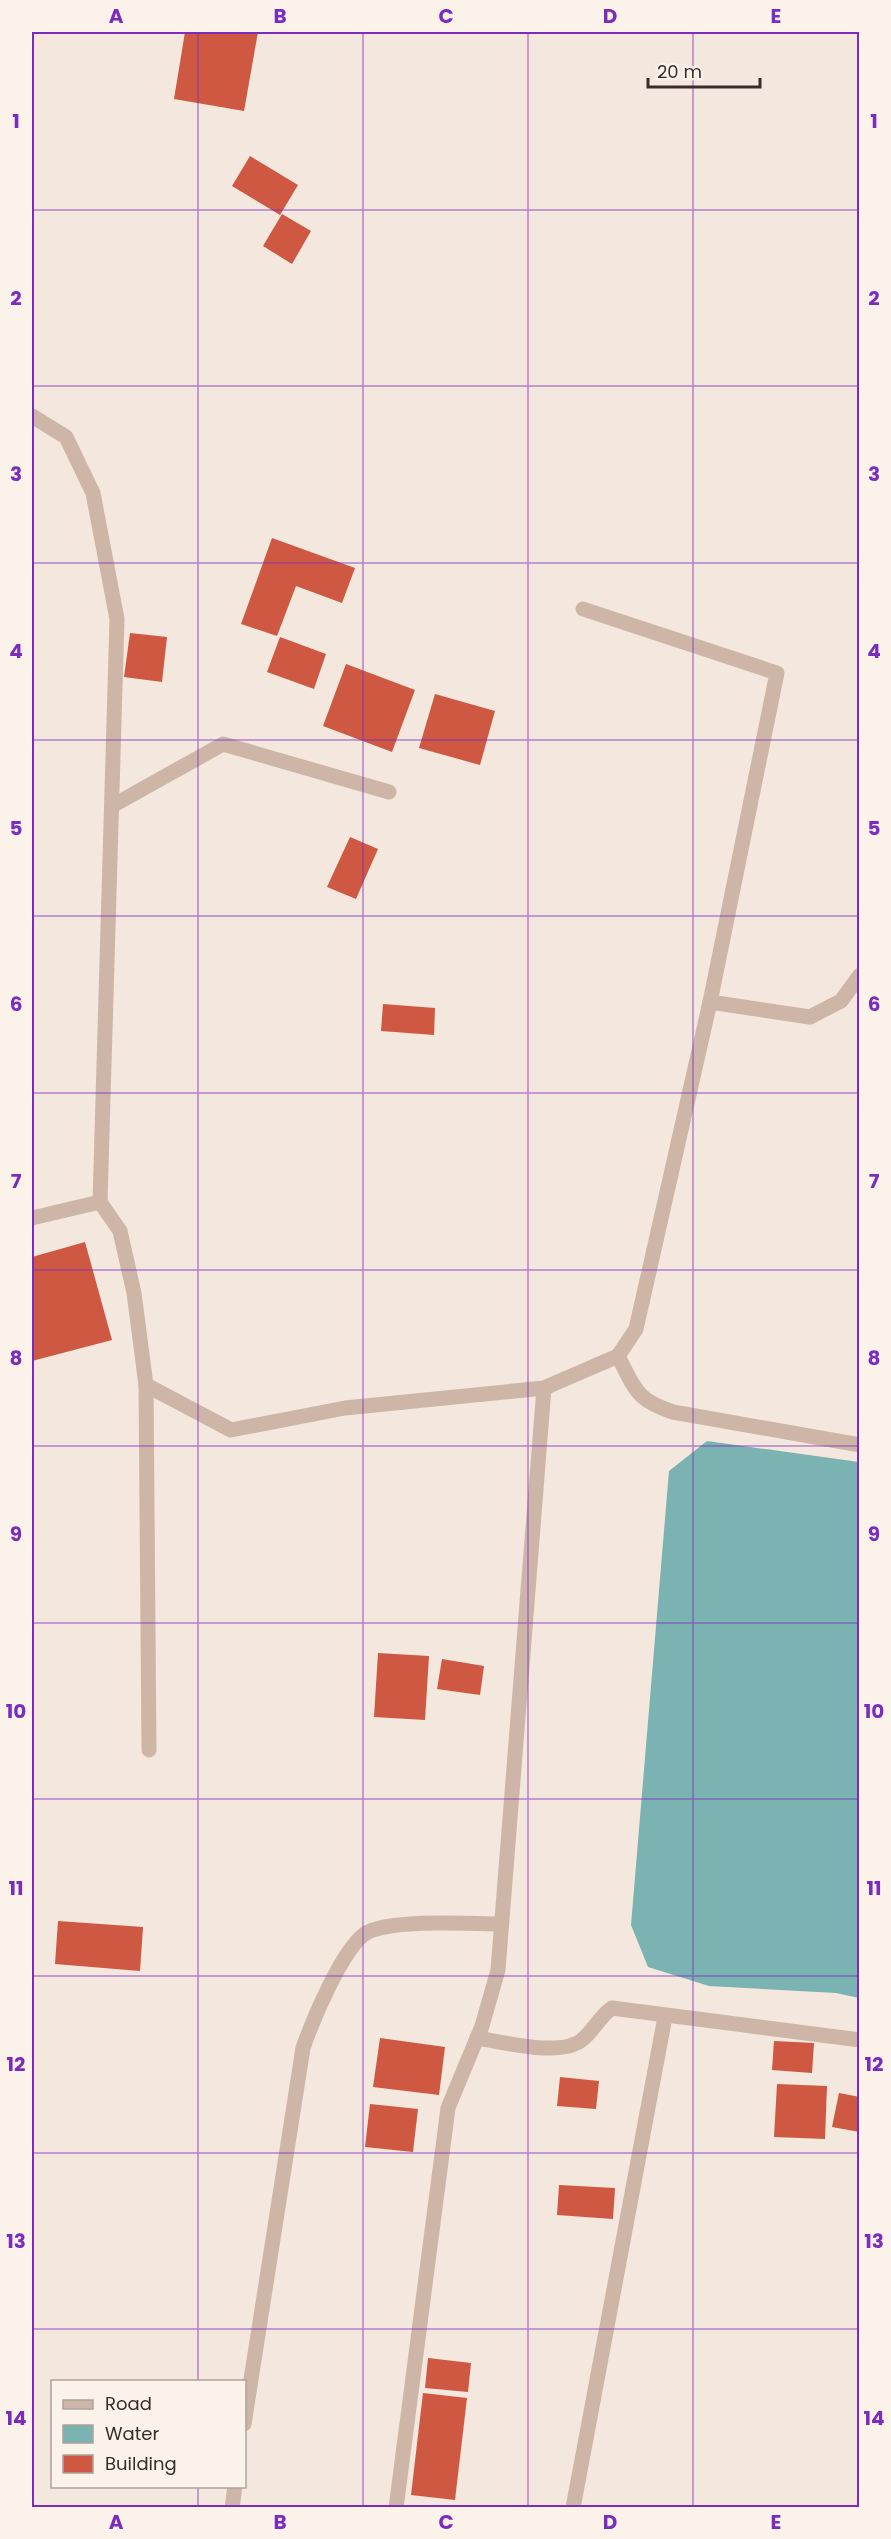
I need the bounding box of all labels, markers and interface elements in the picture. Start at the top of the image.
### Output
text: A [109,2,124,30]
text: B [273,2,287,30]
text: C [438,2,454,30]
text: D [603,2,617,30]
text: E [771,2,781,30]
scale bar [648,51,760,89]
text: 20 m [657,59,702,84]
text: 1 [12,107,20,135]
text: 1 [870,107,878,135]
text: 2 [10,284,22,312]
text: 2 [868,284,880,312]
text: 3 [10,460,22,488]
text: 3 [868,460,880,488]
text: 4 [9,637,23,665]
text: 4 [867,637,881,665]
text: 5 [10,814,23,842]
text: 5 [868,814,881,842]
text: 6 [10,990,22,1018]
text: 6 [868,990,880,1018]
text: 7 [11,1167,22,1195]
text: 7 [869,1167,880,1195]
text: 8 [10,1344,22,1372]
text: 8 [868,1344,880,1372]
text: 9 [10,1520,22,1548]
text: 9 [868,1520,880,1548]
text: 10 [6,1697,26,1725]
text: 10 [864,1697,884,1725]
text: 11 [8,1874,24,1902]
text: 11 [866,1874,882,1902]
text: 12 [7,2050,25,2078]
text: 12 [865,2050,883,2078]
text: 13 [6,2227,26,2255]
text: 13 [864,2227,884,2255]
legend [51,2380,246,2488]
text: Road [105,2391,152,2416]
text: 14 [5,2404,27,2432]
text: 14 [863,2404,885,2432]
text: Water [105,2421,159,2446]
text: Building [105,2451,177,2476]
text: A [109,2508,124,2536]
text: B [273,2508,287,2536]
text: C [438,2508,454,2536]
text: D [603,2508,617,2536]
text: E [771,2508,781,2536]

